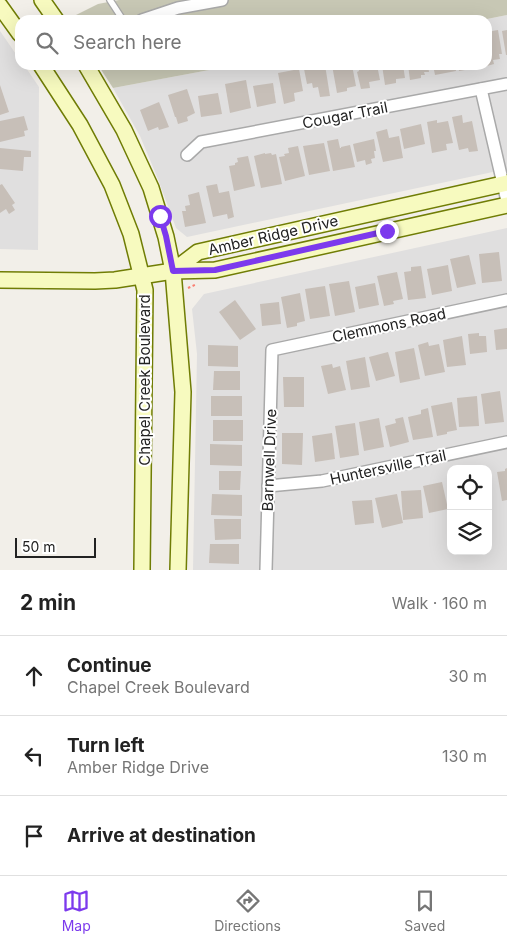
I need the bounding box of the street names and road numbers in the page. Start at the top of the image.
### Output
street label: Cougar Trail [301,97,389,133]
street label: Amber Ridge Drive [206,211,340,259]
street label: Chapel Creek Boulevard [135,294,154,466]
street label: Clemmons Road [330,304,448,346]
street label: Barnwell Drive [258,408,280,512]
street label: Huntersville Trail [328,445,448,489]

